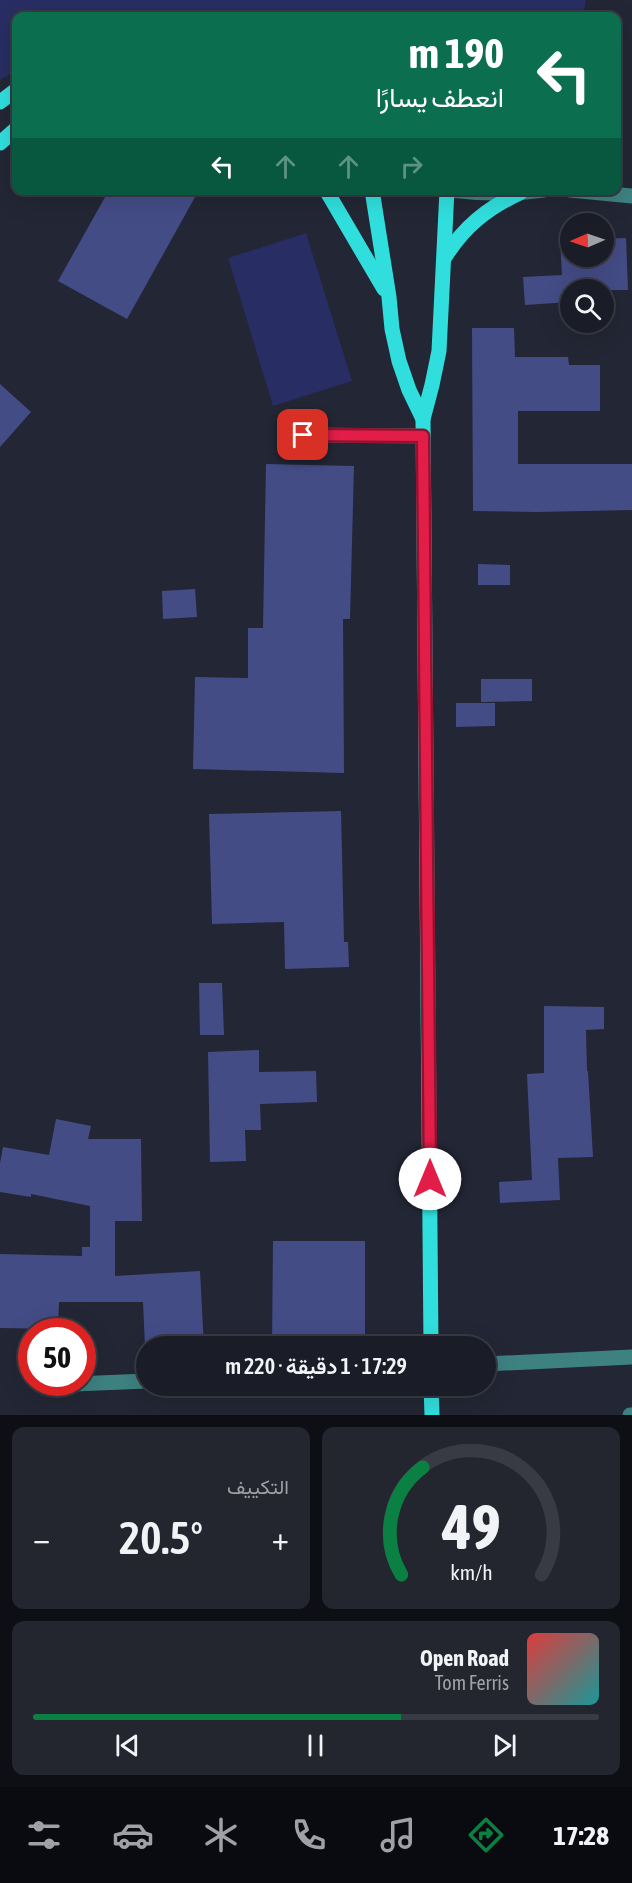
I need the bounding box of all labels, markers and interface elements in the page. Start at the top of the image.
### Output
text: 190 m [409,29,504,77]
icon: left [525,36,603,114]
text: انعطف يسارًا [376,82,504,113]
icon: left [206,150,239,183]
icon: ahead [269,150,302,183]
icon: ahead [332,150,365,183]
icon: right [395,150,428,183]
north arrow [560,213,614,267]
map controls [560,213,614,333]
button: search [560,279,614,333]
pin [277,409,328,460]
icon: arrive [286,418,319,451]
position arrow [398,1147,462,1211]
speed limit sign: 50 [18,1318,96,1396]
text: 17:29 · 1 دقيقة · 220 m [225,1353,407,1379]
text: التكييف [227,1475,289,1498]
text: 49 [441,1491,500,1562]
text: 20.5° [119,1512,203,1564]
text: − [33,1519,50,1557]
text: + [272,1519,289,1557]
text: km/h [450,1560,492,1585]
text: Open Road [420,1645,509,1671]
text: Tom Ferris [435,1671,509,1694]
icon: previous [111,1729,144,1762]
icon: pause [299,1729,332,1762]
icon: next [488,1729,521,1762]
icon: filters [23,1814,65,1856]
icon: car [112,1814,154,1856]
icon: climate [200,1814,242,1856]
icon: phone [288,1814,330,1856]
icon: music [377,1814,419,1856]
icon: directions [465,1814,507,1856]
text: 17:28 [553,1820,609,1851]

